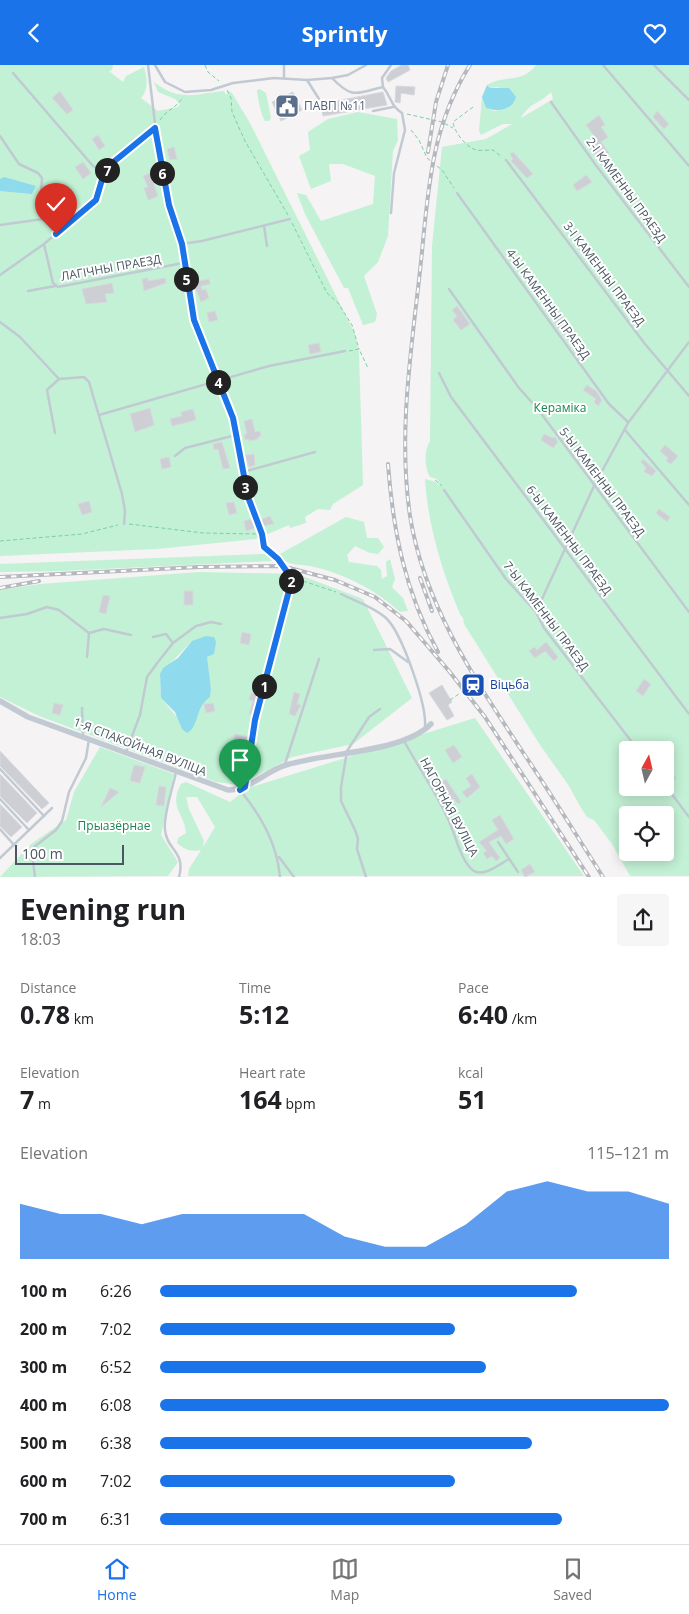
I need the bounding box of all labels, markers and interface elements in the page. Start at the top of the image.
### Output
text: Sprintly [302,18,387,48]
icon: back [20,19,48,47]
icon: heart [641,19,669,47]
public building icon: ПАВП №11 [274,93,300,119]
place label: ПАВП №11 [304,97,366,114]
street label: 2-І КАМЕННЫ ПРАЕЗД [583,134,670,246]
pin: 7 [94,157,120,183]
text: 7 [103,161,112,180]
pin: 6 [150,161,174,185]
text: 6 [158,164,167,183]
pin [35,183,77,234]
icon: check [42,190,70,218]
street label: 3-І КАМЕННЫ ПРАЕЗД [560,218,649,329]
street label: 4-Ы КАМЕННЫ ПРАЕЗД [502,245,594,362]
street label: ЛАГІЧНЫ ПРАЕЗД [59,250,162,285]
pin: 5 [174,267,198,291]
text: 5 [182,270,191,289]
pin: 4 [206,369,230,395]
text: 4 [214,373,223,392]
park label: Кераміка [534,399,586,416]
street label: 5-Ы КАМЕННЫ ПРАЕЗД [556,424,649,540]
pin: 3 [232,475,258,499]
text: 3 [241,478,250,497]
street label: 6-Ы КАМЕННЫ ПРАЕЗД [523,482,616,598]
street label: 7-Ы КАМЕННЫ ПРАЕЗД [500,558,593,674]
pin: 2 [278,569,304,593]
text: 2 [287,572,296,591]
station icon: Віцьба [460,672,486,698]
pin: 1 [252,673,276,699]
place label: Віцьба [490,676,529,693]
text: 1 [260,677,269,696]
street label: 1-Я СПАКОЙНАЯ ВУЛІЦА [71,713,210,780]
pin [219,739,261,790]
north arrow [619,741,674,796]
map controls [619,741,674,861]
icon: arrive [226,746,254,774]
street label: НАГОРНАЯ ВУЛІЦА [416,754,483,860]
button: locate [619,806,674,861]
park label: Прыазёрнае [78,817,151,834]
scale bar [15,841,124,865]
text: 100 m [22,844,63,863]
text: Evening run [20,890,186,928]
button: share [617,894,669,946]
text: 18:03 [20,928,61,950]
text: Distance [20,978,76,997]
text: Time [239,978,271,997]
text: Pace [458,978,489,997]
text: 0.78 [20,997,70,1031]
text: 5:12 [239,997,289,1031]
text: 6:40 [458,997,508,1031]
text: km [70,1009,94,1028]
text: /km [508,1009,537,1028]
text: Elevation [20,1063,79,1082]
text: Heart rate [239,1063,306,1082]
text: kcal [458,1063,483,1082]
text: 7 [20,1082,34,1116]
text: 164 [239,1082,282,1116]
text: 51 [458,1082,487,1116]
text: m [34,1094,51,1113]
text: bpm [282,1094,316,1113]
text: Elevation [20,1142,88,1164]
text: 115–121 m [587,1142,669,1164]
text: 100 m [20,1280,67,1302]
text: 6:26 [100,1280,132,1302]
text: 200 m [20,1318,67,1340]
text: 7:02 [100,1318,132,1340]
text: 300 m [20,1356,67,1378]
text: 6:52 [100,1356,132,1378]
text: 400 m [20,1394,67,1416]
text: 6:08 [100,1394,132,1416]
text: 500 m [20,1432,67,1454]
text: 6:38 [100,1432,132,1454]
text: 600 m [20,1470,67,1492]
text: 7:02 [100,1470,132,1492]
text: 700 m [20,1508,67,1530]
text: 6:31 [100,1508,132,1530]
tab: Home [97,1555,137,1604]
tab: Map [330,1555,359,1604]
tab: Saved [553,1555,592,1604]

